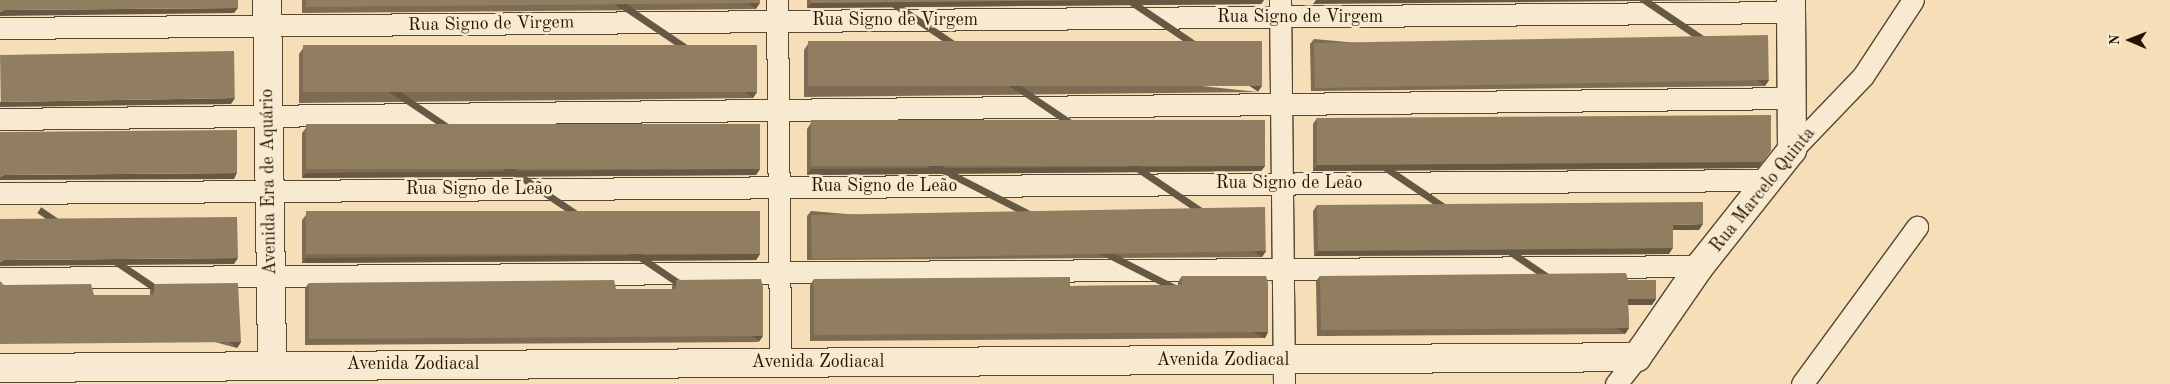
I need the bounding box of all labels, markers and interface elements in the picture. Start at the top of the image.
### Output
street label: Rua Signo de Virgem [1217,6,1383,28]
street label: Rua Signo de Virgem [812,9,978,31]
street label: Rua Signo de Virgem [408,12,574,36]
north arrow [2105,15,2155,65]
text: N [2108,34,2122,45]
street label: Avenida Era de Aquário [257,89,281,275]
street label: Rua Marcelo Quinta [1706,123,1820,257]
street label: Rua Signo de Leão [1216,172,1362,194]
street label: Rua Signo de Leão [811,175,957,197]
street label: Rua Signo de Leão [406,178,552,200]
street label: Avenida Zodiacal [1157,349,1289,371]
street label: Avenida Zodiacal [752,351,884,373]
street label: Avenida Zodiacal [347,353,479,375]

